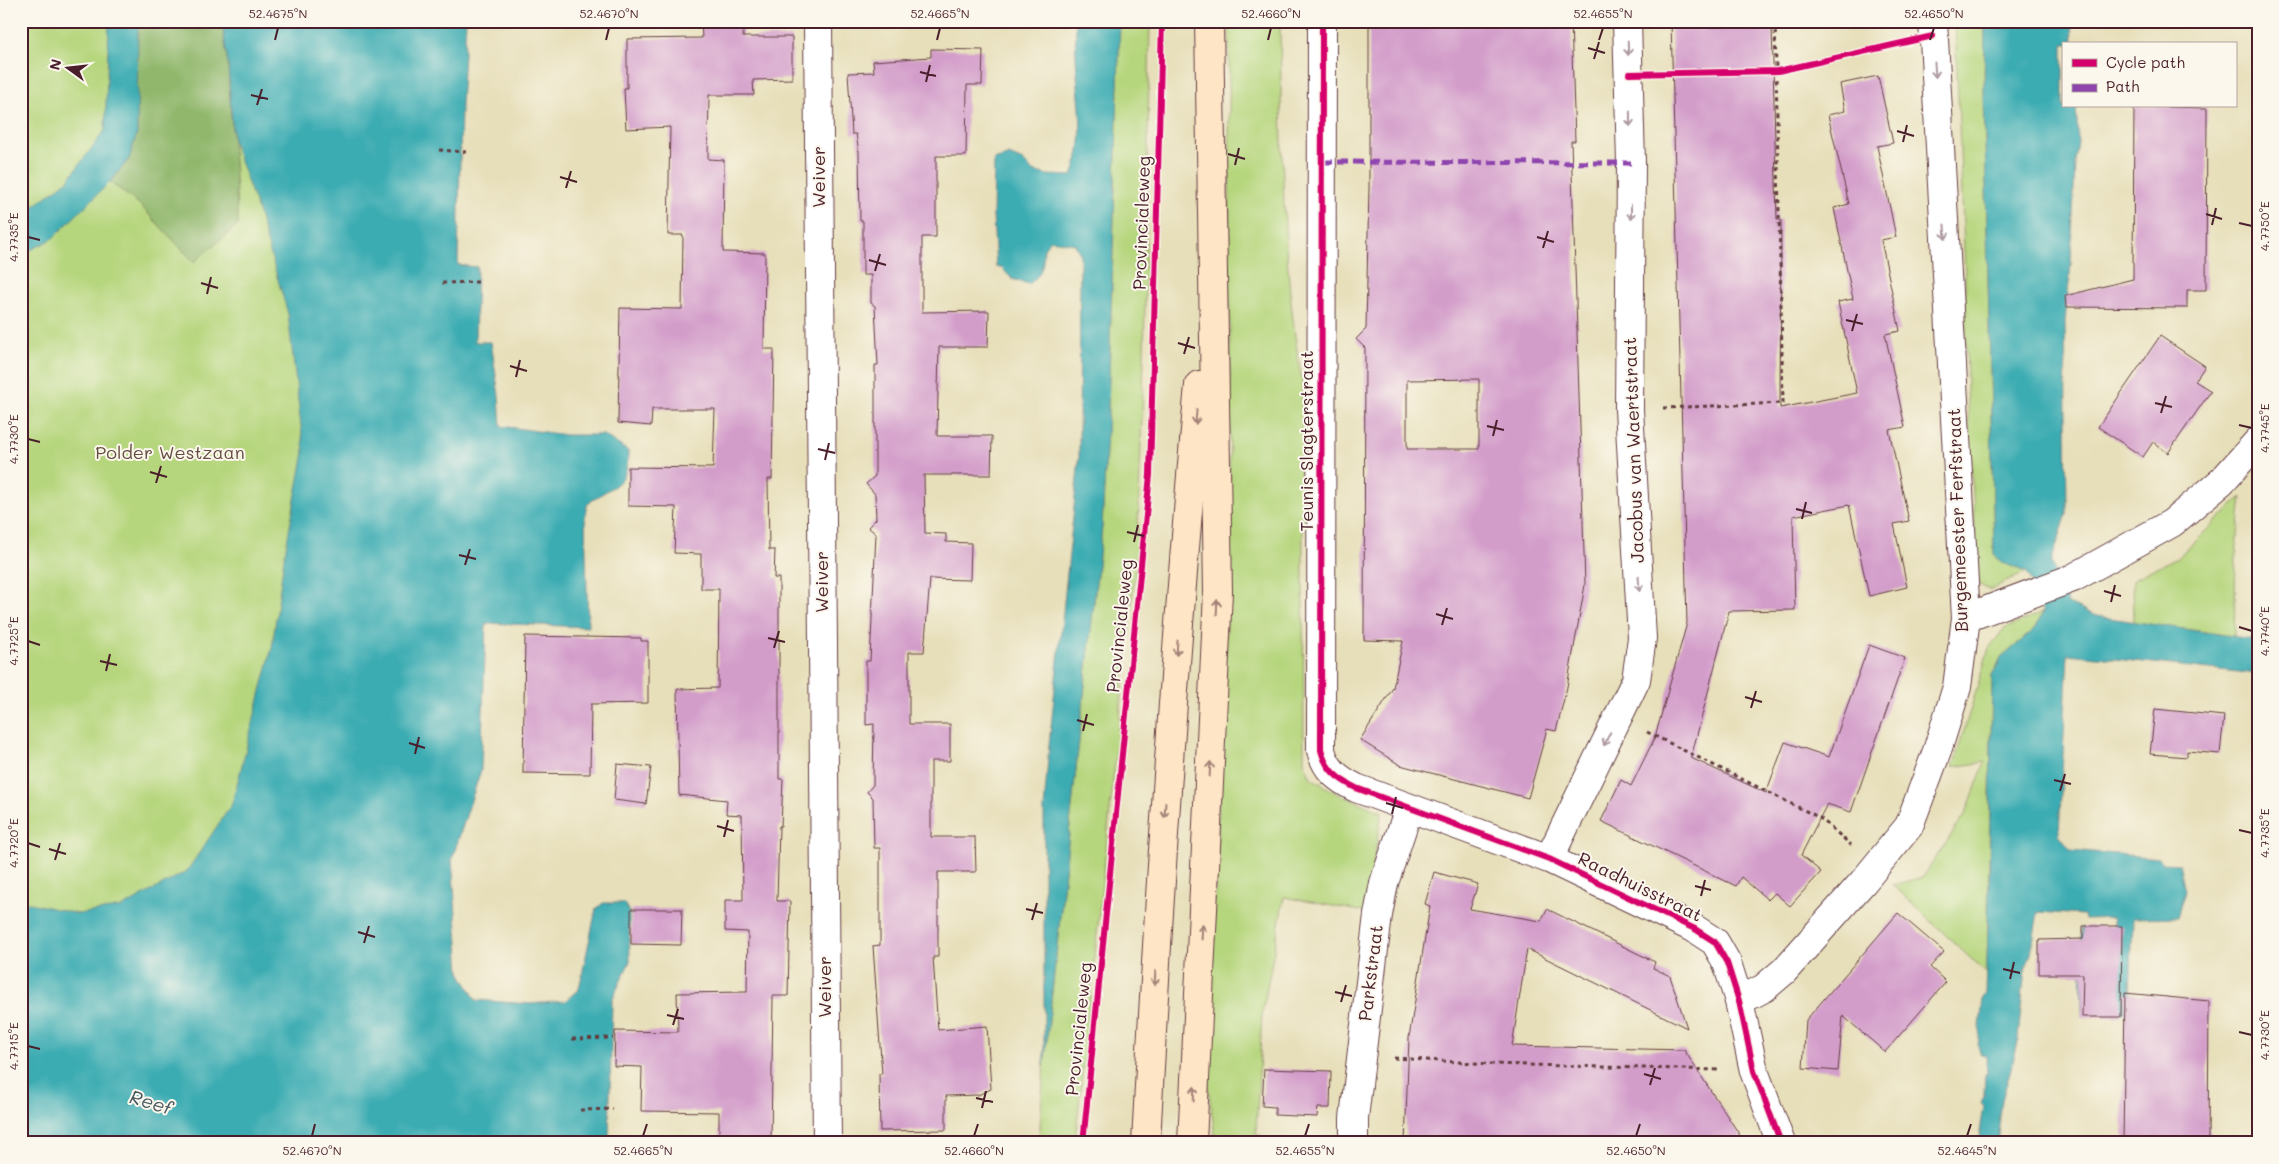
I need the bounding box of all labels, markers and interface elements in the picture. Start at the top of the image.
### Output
text: 52.4675°N [249,5,307,21]
text: 52.4670°N [579,5,639,21]
text: 52.4665°N [910,5,970,21]
text: 52.4660°N [1241,5,1301,21]
text: 52.4655°N [1574,5,1633,21]
text: 52.4650°N [1904,5,1964,21]
one-way arrow [1623,40,1633,56]
north arrow [42,42,92,92]
legend [2062,42,2236,108]
text: Cycle path [2106,52,2185,72]
text: N [44,57,66,72]
one-way arrow [1931,62,1940,78]
text: Path [2106,76,2140,96]
one-way arrow [1625,110,1635,127]
street label: Weiver [806,146,830,208]
street label: Provincialeweg [1127,155,1155,290]
text: 4.7750°E [2256,201,2272,251]
one-way arrow [1626,204,1636,220]
text: 4.7735°E [5,212,21,262]
one-way arrow [1941,224,1950,240]
street label: Jacobus van Waertstraat [1617,337,1649,563]
street label: Teunis Slagterstraat [1294,350,1318,532]
text: 4.7745°E [2256,403,2272,453]
one-way arrow [1191,408,1201,424]
street label: Burgemeester Ferfstraat [1941,408,1973,632]
text: 4.7730°E [5,414,21,464]
park label: Polder Westzaan [95,440,245,464]
street label: Weiver [809,551,833,613]
street label: Provincialeweg [1100,558,1138,694]
one-way arrow [1635,576,1644,592]
one-way arrow [1213,599,1222,615]
text: 4.7740°E [2256,606,2272,656]
text: 4.7725°E [5,616,21,666]
one-way arrow [1172,640,1181,656]
one-way arrow [1602,732,1612,747]
one-way arrow [1205,762,1214,778]
one-way arrow [1161,802,1170,818]
text: 4.7735°E [2256,808,2272,858]
text: 4.7720°E [5,818,21,868]
street label: Raadhuisstraat [1574,846,1707,927]
street label: Parkstraat [1352,923,1388,1022]
one-way arrow [1197,924,1206,940]
street label: Weiver [812,956,836,1018]
street label: Provincialeweg [1059,961,1097,1097]
one-way arrow [1150,970,1159,986]
text: 4.7730°E [2256,1010,2272,1060]
text: 4.7715°E [5,1022,21,1070]
water label: Reef [127,1083,177,1120]
one-way arrow [1190,1086,1199,1102]
text: 52.4670°N [282,1142,342,1158]
text: 52.4665°N [613,1142,673,1158]
text: 52.4660°N [944,1142,1004,1158]
text: 52.4655°N [1276,1142,1335,1158]
text: 52.4650°N [1606,1142,1666,1158]
text: 52.4645°N [1937,1142,1997,1158]

